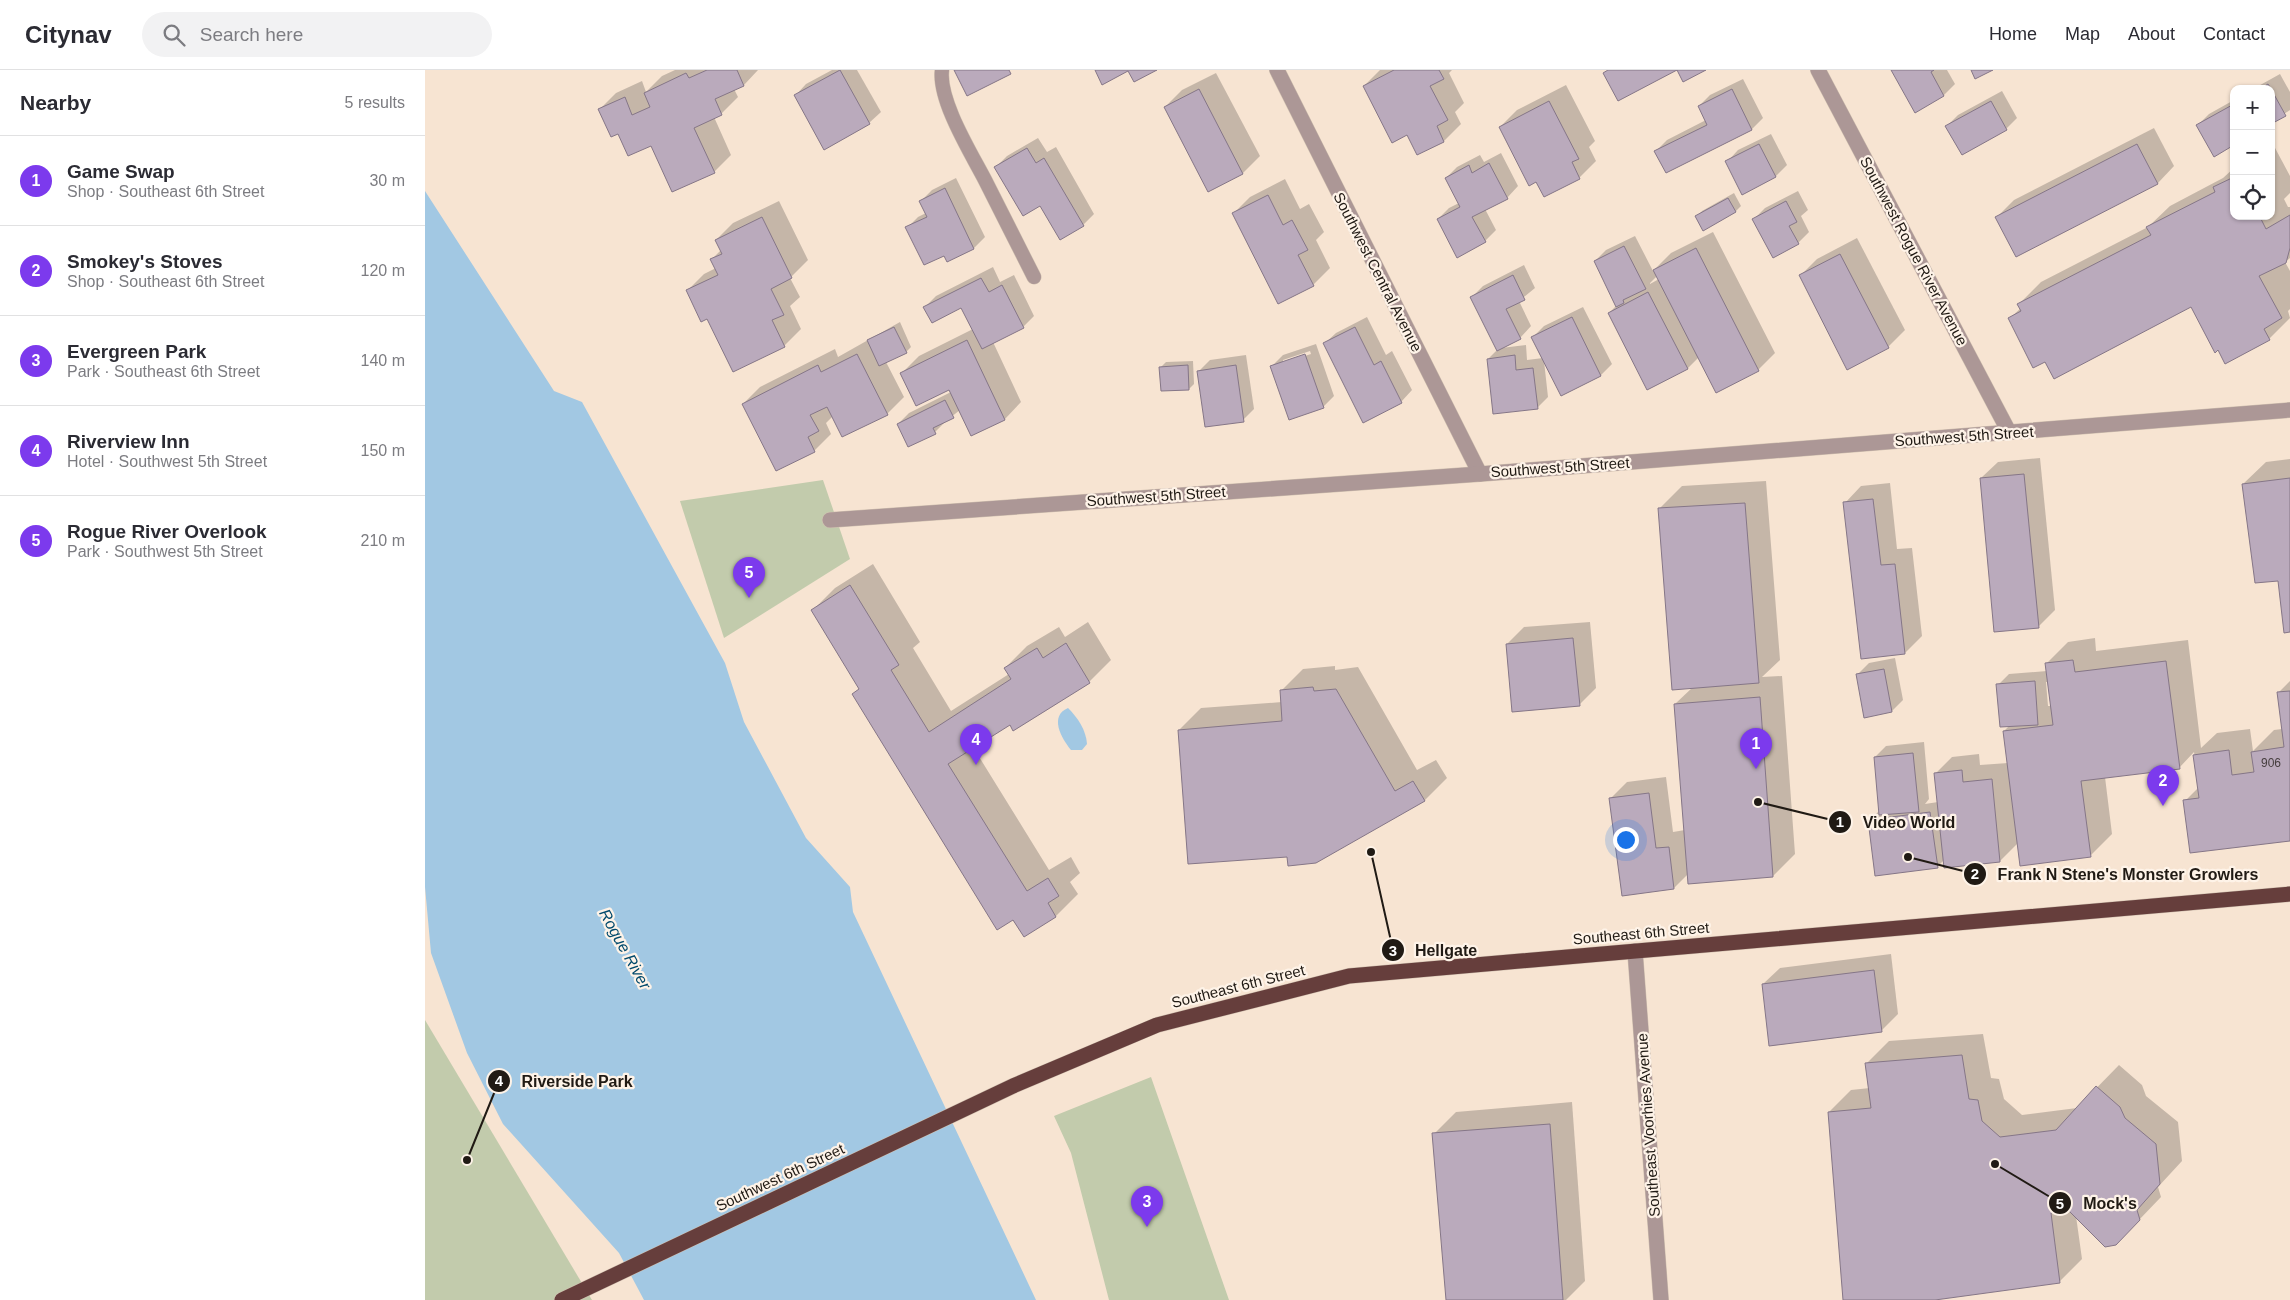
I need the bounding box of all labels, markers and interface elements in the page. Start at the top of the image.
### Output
search box [142,12,492,57]
text: Citynav [25,21,112,48]
icon: search [160,21,188,49]
text: Search here [200,24,303,45]
text: Home [1989,24,2037,44]
text: Map [2065,24,2100,44]
text: About [2128,24,2175,44]
text: Contact [2203,24,2265,44]
map controls [2230,85,2275,220]
button: + [2230,85,2275,130]
text: Nearby [20,91,91,114]
text: 5 results [345,94,405,111]
button: − [2230,130,2275,175]
street label: Southwest Rogue River Avenue [1857,154,1971,348]
text: Game Swap [67,161,175,182]
text: 1 [32,172,40,189]
text: 30 m [369,172,405,189]
button: locate [2230,175,2275,220]
text: Shop · Southeast 6th Street [67,183,264,200]
street label: Southwest Central Avenue [1330,190,1426,354]
text: Smokey's Stoves [67,251,223,272]
text: 2 [32,262,40,279]
text: 120 m [361,262,405,279]
text: Shop · Southeast 6th Street [67,273,264,290]
text: Evergreen Park [67,341,206,362]
text: 3 [32,352,40,369]
text: 140 m [361,352,405,369]
text: Park · Southeast 6th Street [67,363,260,380]
street label: Southwest 5th Street [1894,423,2035,449]
text: Riverview Inn [67,431,190,452]
text: 4 [32,442,40,459]
text: 150 m [361,442,405,459]
text: Hotel · Southwest 5th Street [67,453,267,470]
street label: Southwest 5th Street [1490,454,1631,480]
street label: Southwest 5th Street [1086,483,1227,509]
text: Rogue River Overlook [67,521,267,542]
text: 5 [32,532,40,549]
text: 210 m [361,532,405,549]
text: Park · Southwest 5th Street [67,543,263,560]
pin: 5 [733,557,765,598]
pin: 4 [960,724,992,765]
pin: 1 [1740,728,1772,769]
house number: 906 [2261,756,2281,770]
pin: 2 [2147,765,2179,806]
callout: Video World [1827,806,1965,837]
text: 1 [1836,813,1844,830]
text: Video World [1863,814,1955,831]
your location [1613,827,1639,853]
callout: Frank N Stene's Monster Growlers [1963,858,2269,889]
text: 2 [1971,865,1979,882]
text: Frank N Stene's Monster Growlers [1998,866,2258,883]
water label: Rogue River [596,906,654,993]
street label: Southeast 6th Street [1572,919,1711,947]
callout: Hellgate [1380,935,1487,966]
text: 3 [1389,942,1397,959]
text: Hellgate [1415,942,1477,959]
street label: Southeast 6th Street [1170,961,1307,1011]
street label: Southeast Voorhies Avenue [1633,1033,1663,1217]
callout: Riverside Park [486,1066,642,1097]
text: 4 [495,1072,504,1089]
text: Riverside Park [521,1073,633,1090]
street label: Southwest 6th Street [713,1140,847,1214]
pin: 3 [1131,1186,1163,1227]
callout: Mock's [2048,1188,2146,1219]
text: 5 [2056,1195,2064,1212]
text: Mock's [2083,1195,2137,1212]

